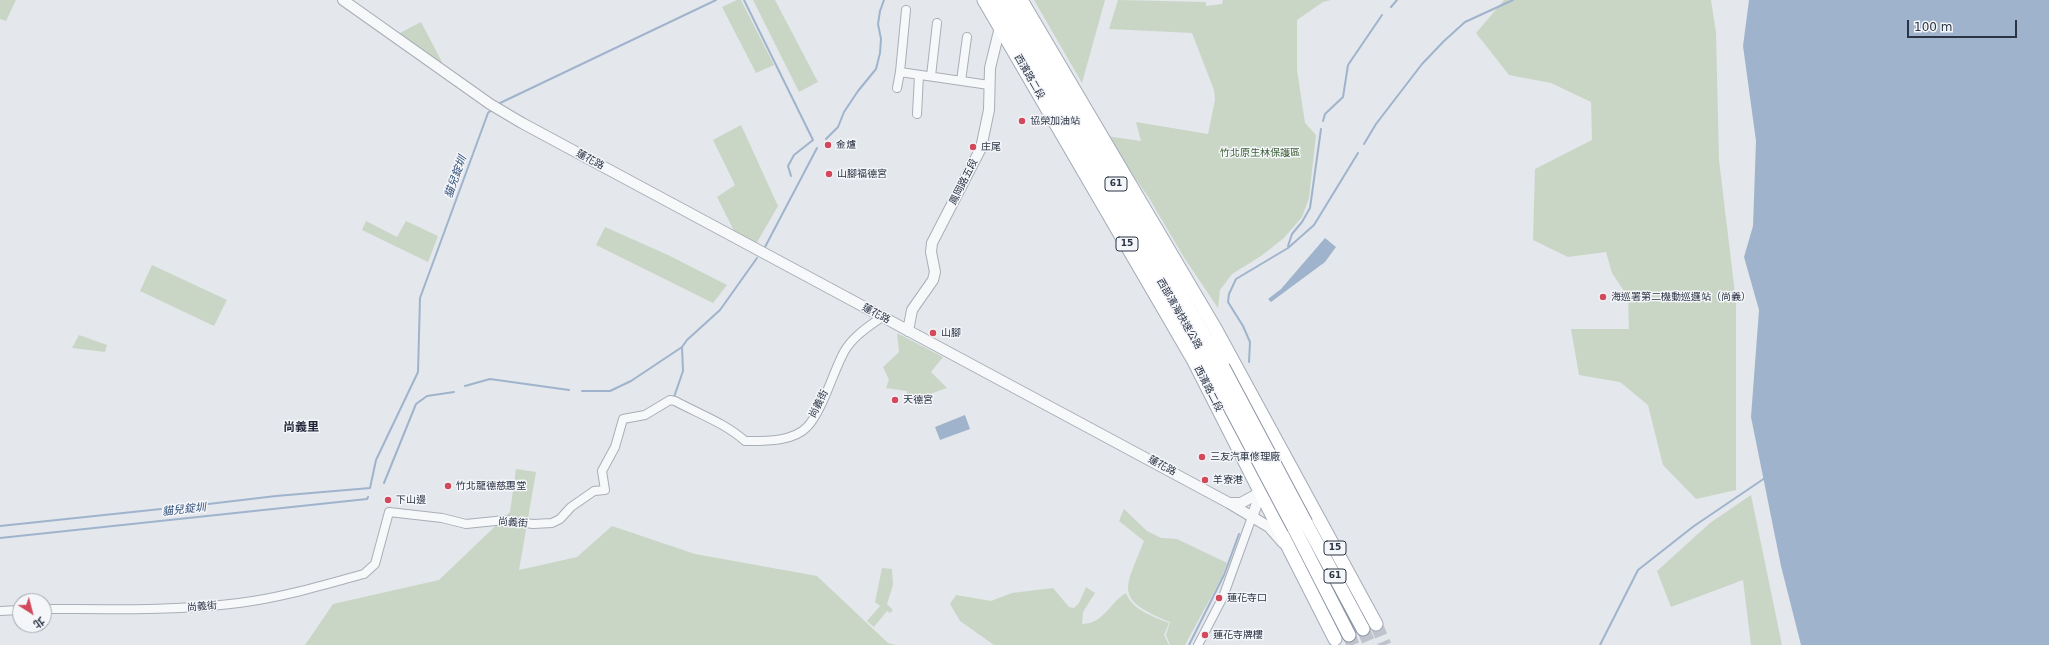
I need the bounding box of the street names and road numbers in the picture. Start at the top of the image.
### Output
street label: 西濱路二段 [1011,52,1047,102]
street label: 蓮花路 [574,148,606,172]
street label: 鳳岡路五段 [947,157,981,207]
road number: 61 [1105,177,1127,191]
road number: 15 [1116,237,1138,251]
street label: 西部濱海快速公路 [1154,276,1204,352]
street label: 蓮花路 [860,302,892,326]
street label: 西濱路二段 [1191,364,1225,414]
street label: 尚義街 [807,388,831,420]
street label: 蓮花路 [1146,454,1178,478]
street label: 尚義街 [498,516,528,530]
road number: 15 [1324,541,1346,555]
road number: 61 [1324,569,1346,583]
street label: 尚義街 [187,600,217,614]

